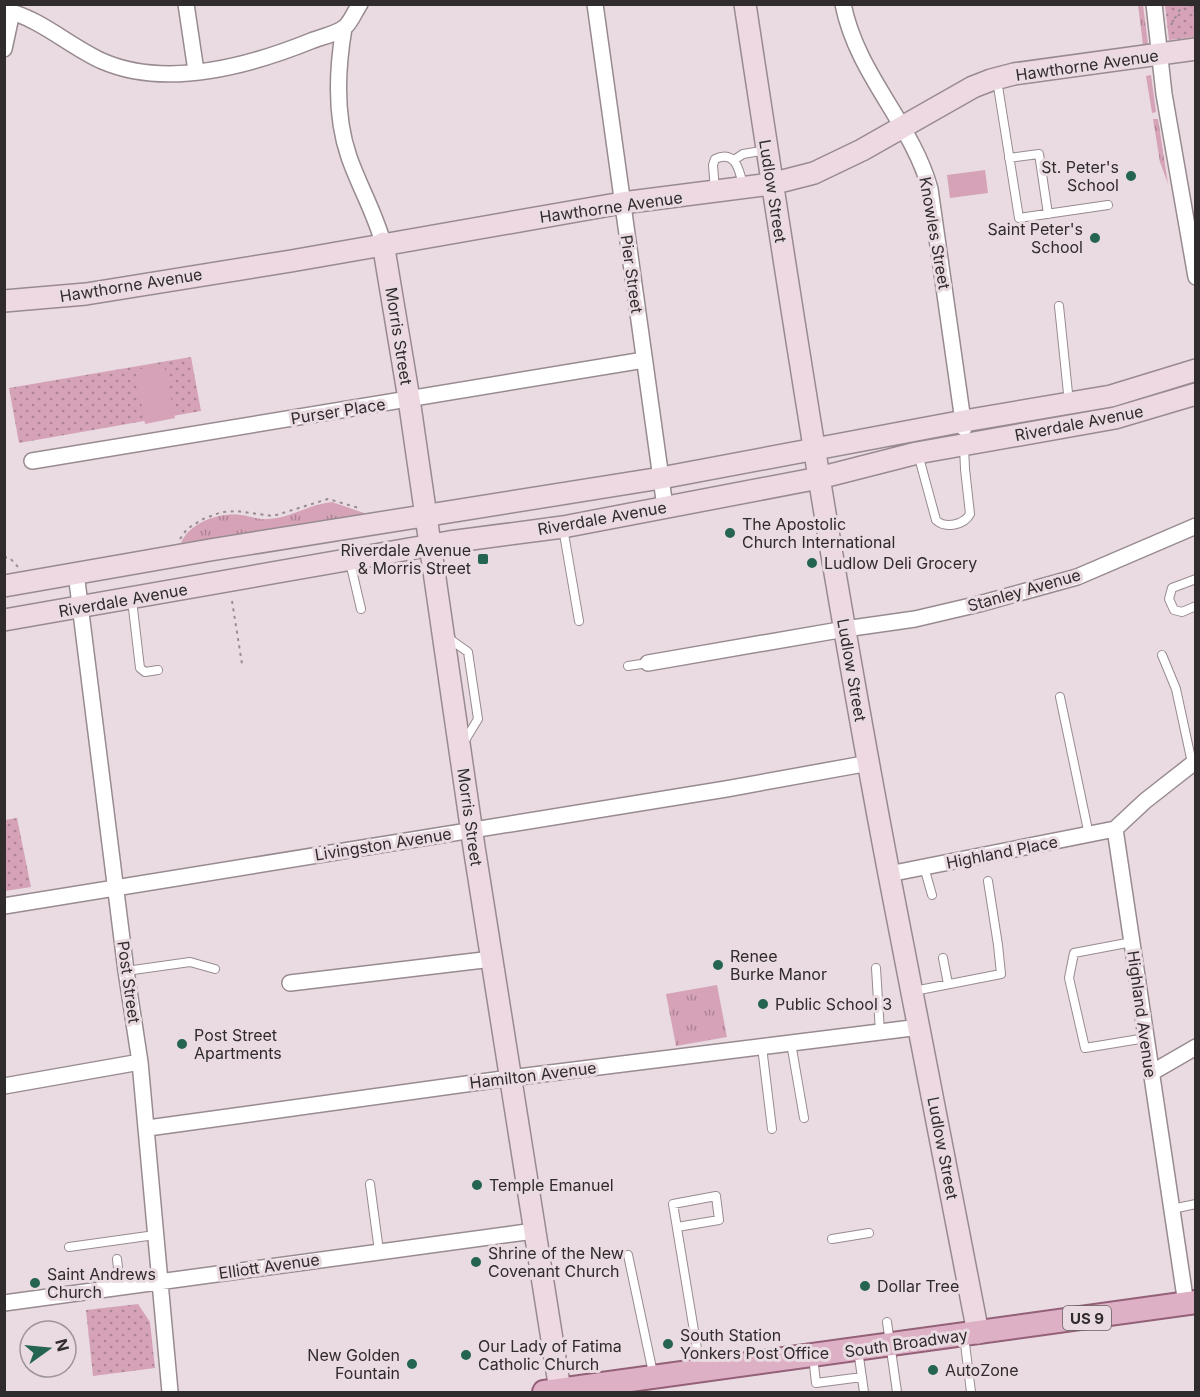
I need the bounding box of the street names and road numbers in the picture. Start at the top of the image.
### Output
street label: Hawthorne Avenue [1014,45,1160,85]
street label: Ludlow Street [755,138,791,244]
street label: Knowles Street [915,175,955,291]
street label: Hawthorne Avenue [538,187,684,227]
street label: Pier Street [617,233,647,315]
street label: Hawthorne Avenue [58,264,204,306]
street label: Morris Street [381,286,417,386]
street label: Purser Place [289,394,387,428]
street label: Riverdale Avenue [1013,401,1145,445]
street label: Riverdale Avenue [536,497,668,539]
street label: Stanley Avenue [965,564,1083,616]
street label: Riverdale Avenue [57,579,189,621]
street label: Ludlow Street [833,617,871,723]
street label: Morris Street [453,767,487,867]
street label: Livingston Avenue [313,823,453,865]
street label: Highland Place [945,831,1059,873]
street label: Post Street [113,939,145,1025]
street label: Highland Avenue [1123,949,1161,1079]
street label: Hamilton Avenue [468,1057,598,1093]
street label: Ludlow Street [923,1095,963,1201]
street label: Elliott Avenue [217,1249,321,1283]
road number: US 9 [1063,1306,1111,1330]
street label: South Broadway [843,1324,969,1362]

